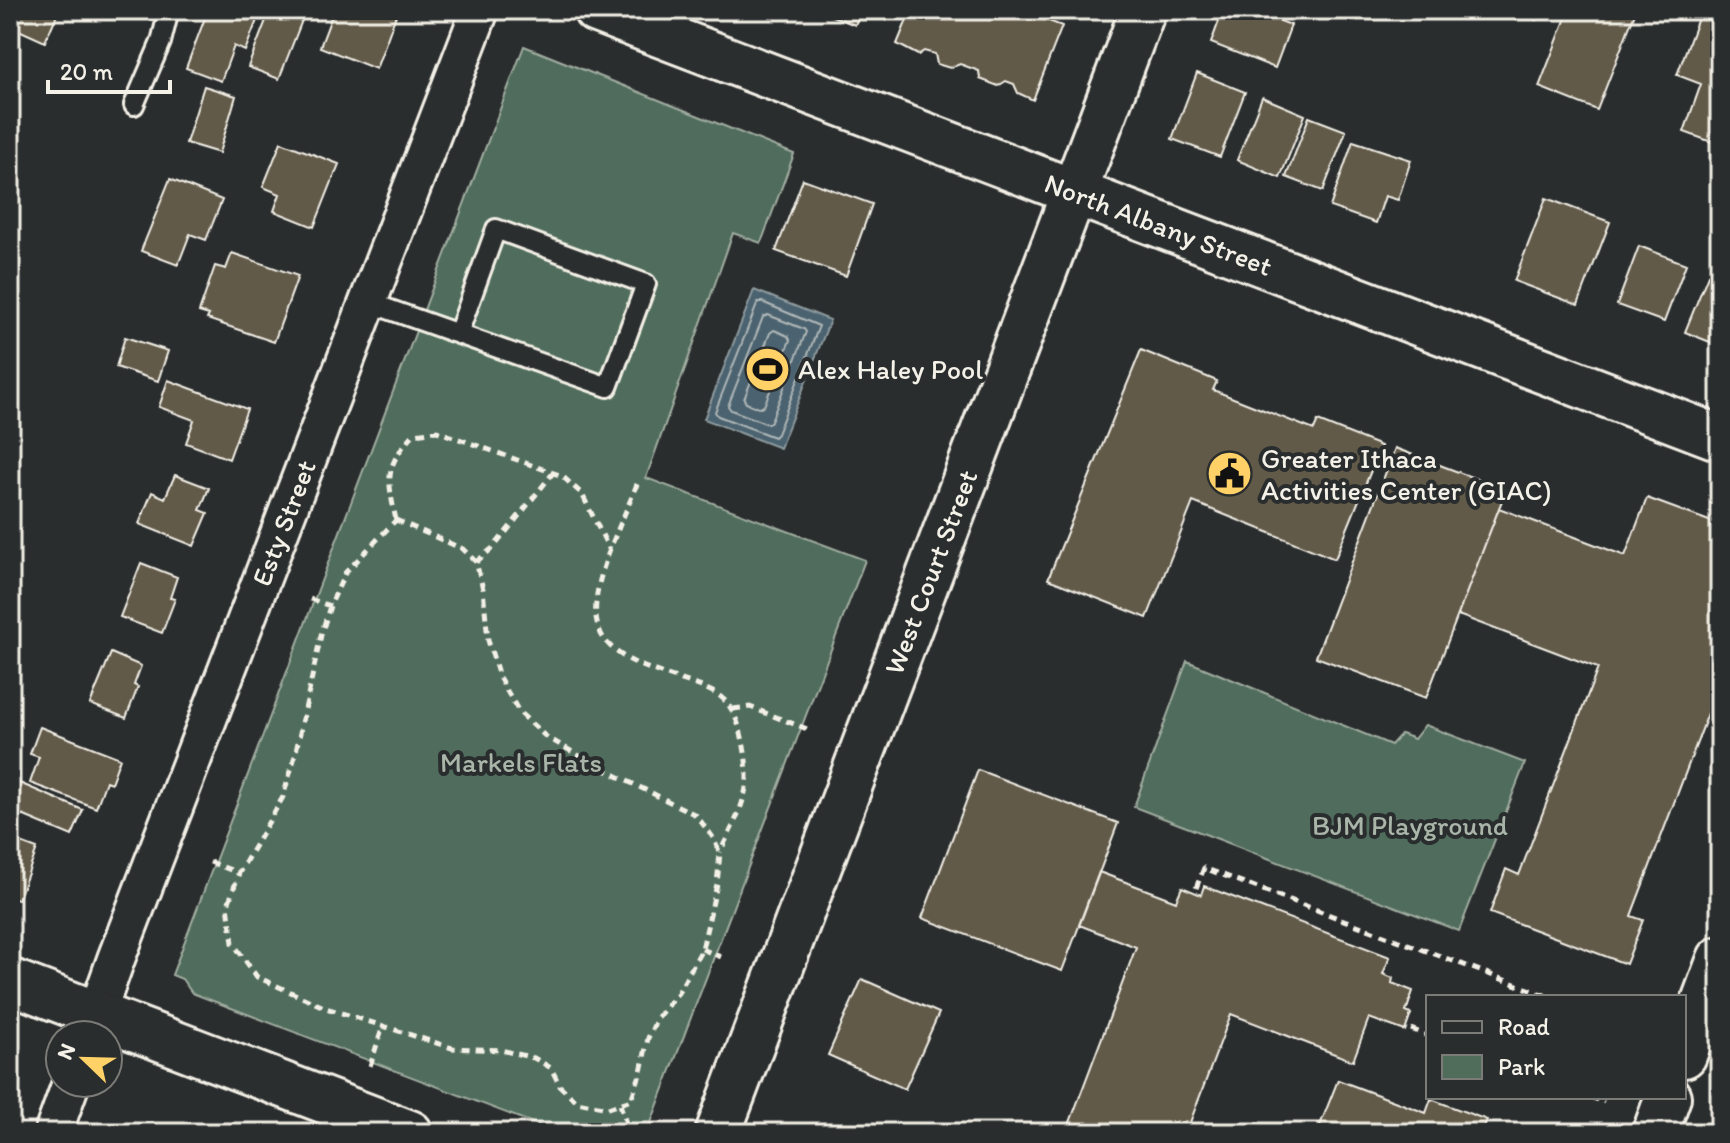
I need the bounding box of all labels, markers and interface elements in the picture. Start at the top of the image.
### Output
scale bar [48,44,170,94]
text: 20 m [60,57,113,86]
street label: North Albany Street [1040,165,1277,283]
sports icon: Alex Haley Pool [743,345,791,393]
place label: Alex Haley Pool [798,352,983,386]
place label: Greater Ithaca Activities Center (GIAC) [1261,441,1552,507]
public building icon: Greater Ithaca Activities Center (GIAC) [1206,450,1254,498]
street label: Esty Street [244,455,323,590]
street label: West Court Street [876,465,984,679]
park label: Markels Flats [440,745,602,779]
park label: BJM Playground [1312,808,1508,842]
legend [1426,995,1686,1099]
text: Road [1498,1012,1550,1041]
north arrow [44,1019,124,1099]
text: N [51,1039,81,1063]
text: Park [1498,1052,1545,1081]

